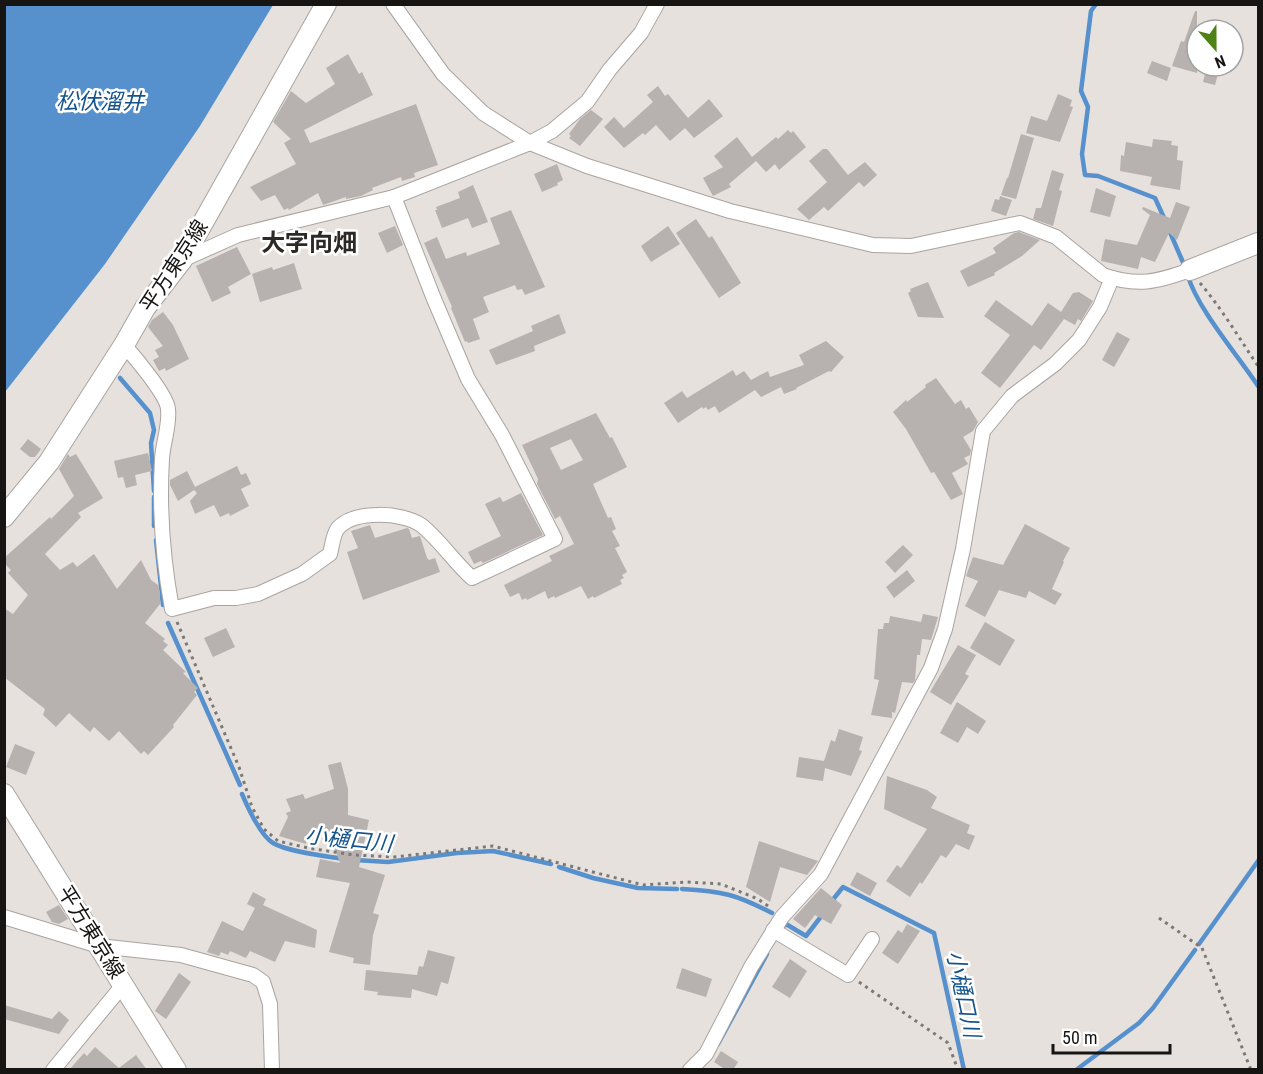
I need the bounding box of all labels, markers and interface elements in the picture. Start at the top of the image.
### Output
north arrow [1185,18,1245,78]
text: N [1212,51,1228,72]
water label: 松伏溜井 [56,89,146,114]
street label: 平方東京線 [135,215,213,317]
district label: 大字向畑 [261,229,357,257]
water label: 小樋口川 [304,822,396,857]
street label: 平方東京線 [53,881,129,983]
water label: 小樋口川 [942,948,985,1042]
scale bar [1053,1017,1170,1055]
text: 50 m [1062,1027,1097,1048]

